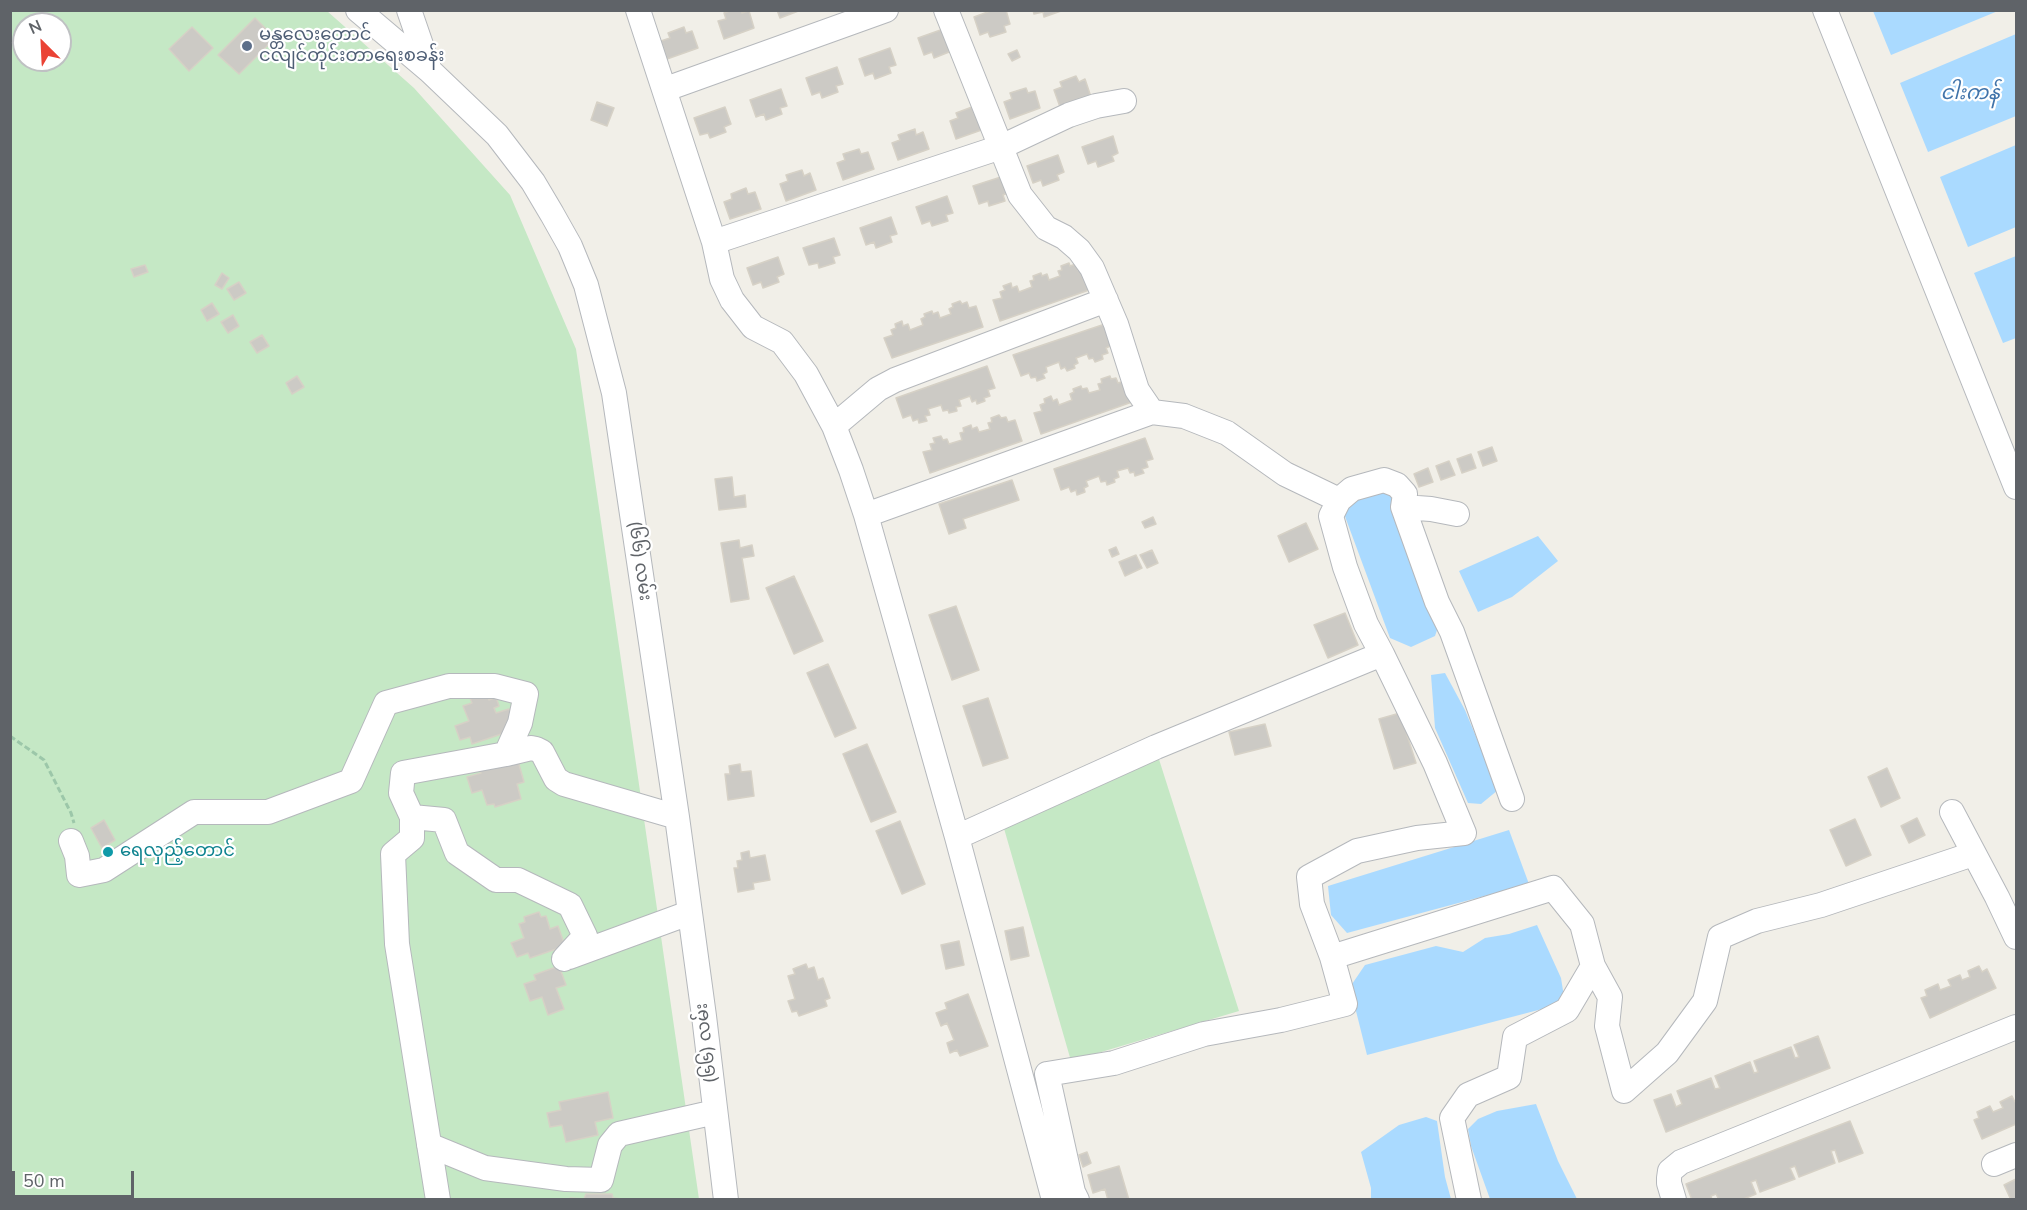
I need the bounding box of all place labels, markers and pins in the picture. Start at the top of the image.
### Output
place label: မန္တလေးတောင် ငလျင်တိုင်းတာရေးစခန်း [259,25,444,68]
marker: မန္တလေးတောင် ငလျင်တိုင်းတာရေးစခန်း [240,39,254,53]
place label: ရေလှည့်တောင် [120,841,235,863]
marker: ရေလှည့်တောင် [101,845,115,859]

